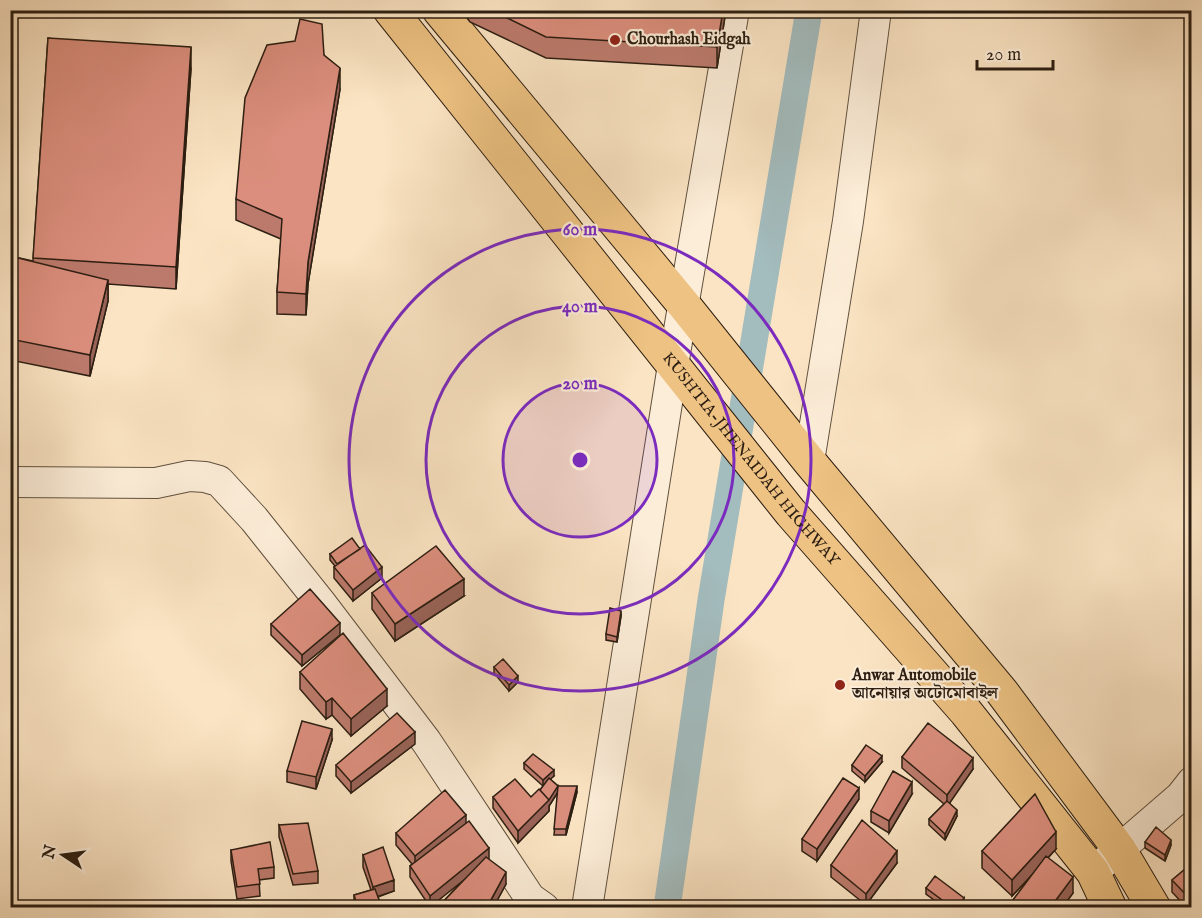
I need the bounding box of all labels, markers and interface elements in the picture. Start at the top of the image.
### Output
place label: Chourhash Eidgah [627,30,751,50]
marker: Chourhash Eidgah [608,33,622,47]
scale bar [977,33,1054,71]
text: 20 m [986,44,1021,67]
text: 60 m [563,219,597,242]
text: 40 m [562,296,598,319]
street label: KUSHTIA-JHENAIDAH HIGHWAY [657,349,844,571]
text: 20 m [562,373,598,396]
centre of rings [570,450,590,470]
place label: Anwar Automobile আনোয়ার অটোমোবাইল [851,666,999,704]
marker: Anwar Automobile আনোয়ার অটোমোবাইল [833,678,847,692]
north arrow [33,825,93,885]
text: N [39,843,62,862]

